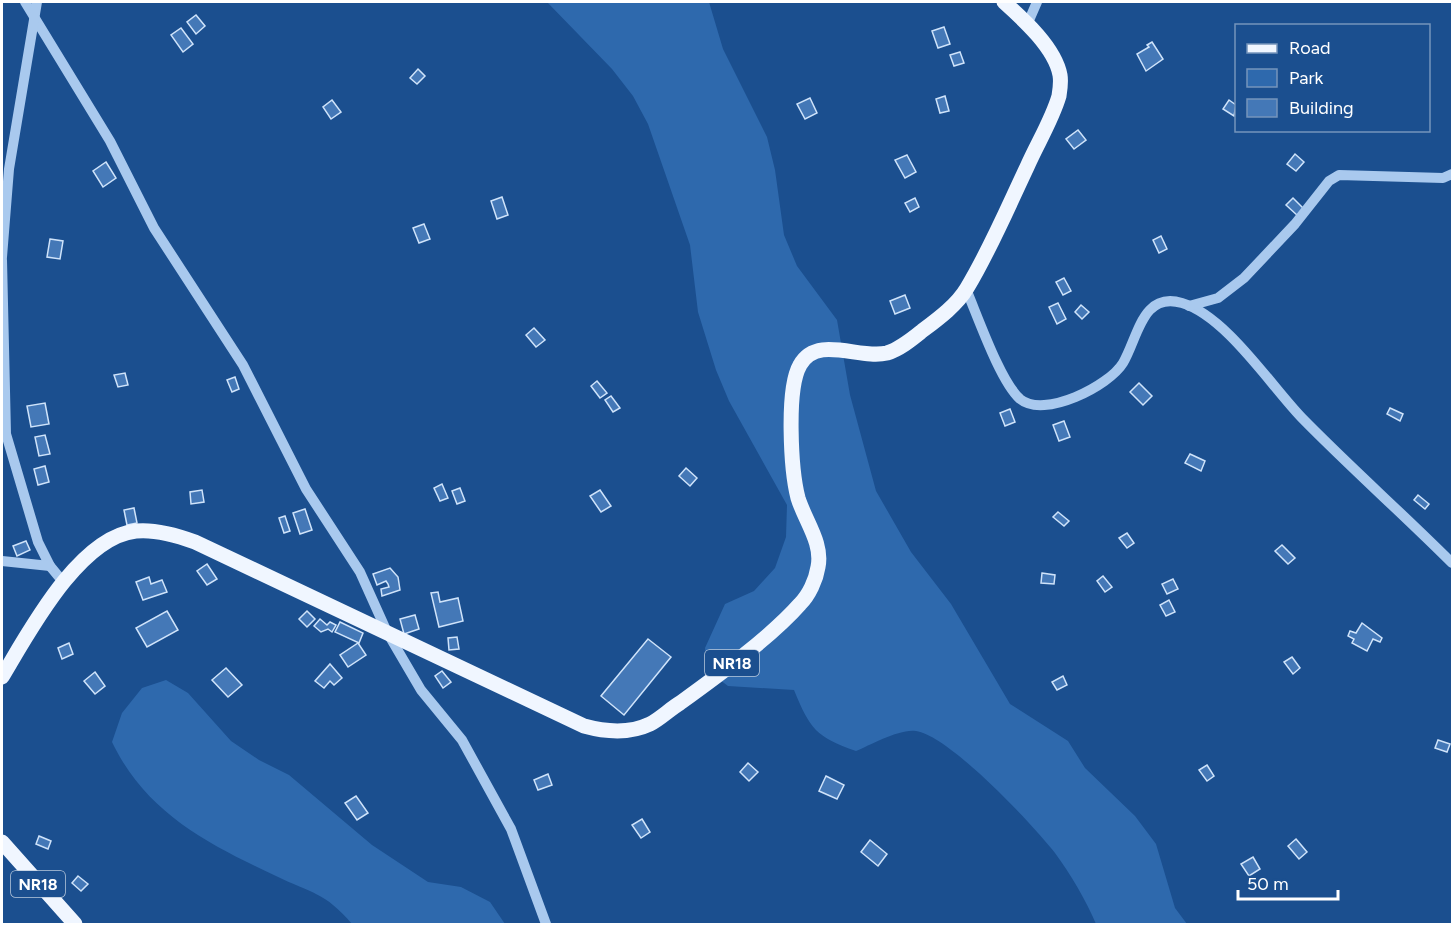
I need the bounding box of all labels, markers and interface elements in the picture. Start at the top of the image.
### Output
legend [1235,24,1430,132]
text: Road [1289,37,1330,59]
text: Park [1289,67,1324,89]
text: Building [1289,97,1354,119]
road number: NR18 [705,650,759,676]
scale bar [1238,863,1338,901]
road number: NR18 [11,871,65,897]
text: 50 m [1247,873,1289,895]

